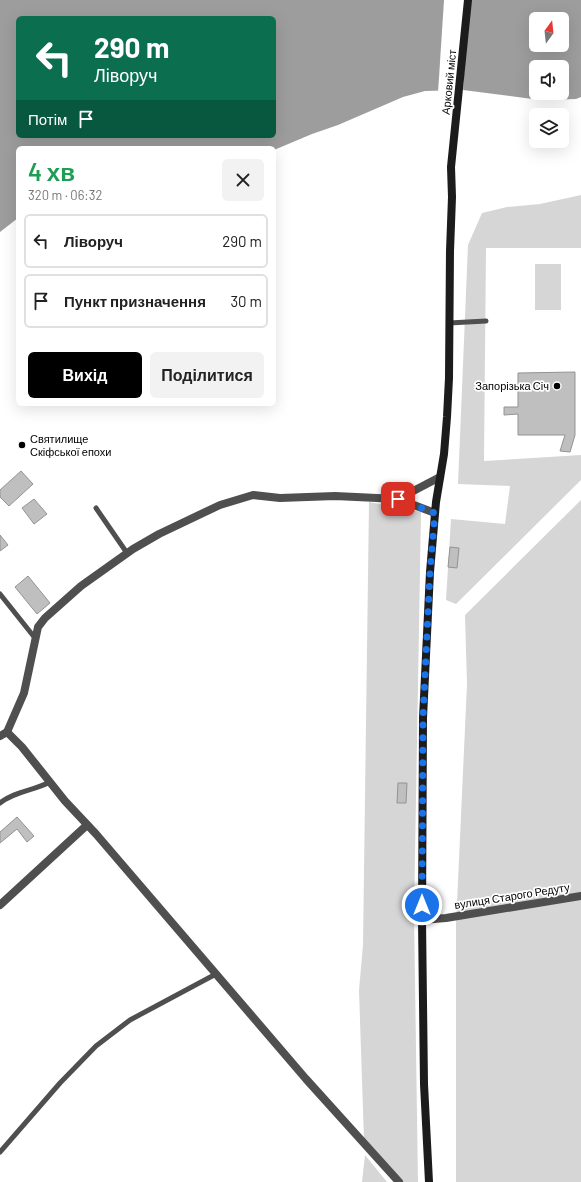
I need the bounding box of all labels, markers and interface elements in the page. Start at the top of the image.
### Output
north arrow [529,12,569,52]
map controls [529,12,569,148]
text: 290 m [94,30,170,64]
icon: left [28,32,80,84]
street label: Арковий міст [439,49,458,115]
button: sound [529,60,569,100]
text: Ліворуч [94,64,157,86]
icon: arrive [75,108,97,130]
button: layers [529,108,569,148]
text: Потім [28,110,67,128]
text: 4 хв [28,157,75,186]
button: close [222,159,264,201]
text: 320 m · 06:32 [28,187,102,203]
icon: left [30,230,52,252]
text: Ліворуч [64,232,123,250]
text: 290 m [222,232,262,250]
icon: arrive [30,290,52,312]
text: Пункт призначення [64,292,206,310]
text: 30 m [230,292,262,310]
button: Вихід [28,352,142,398]
button: Поділитися [150,352,264,398]
place label: Запорізька Січ [475,379,549,392]
marker: Запорізька Січ [552,381,562,391]
place label: Святилище Скіфської епохи [30,432,112,458]
marker: Святилище Скіфської епохи [17,440,27,450]
pin [381,482,415,516]
icon: arrive [387,488,409,510]
street label: вулиця Старого Редуту [453,880,571,911]
position arrow [401,884,443,926]

